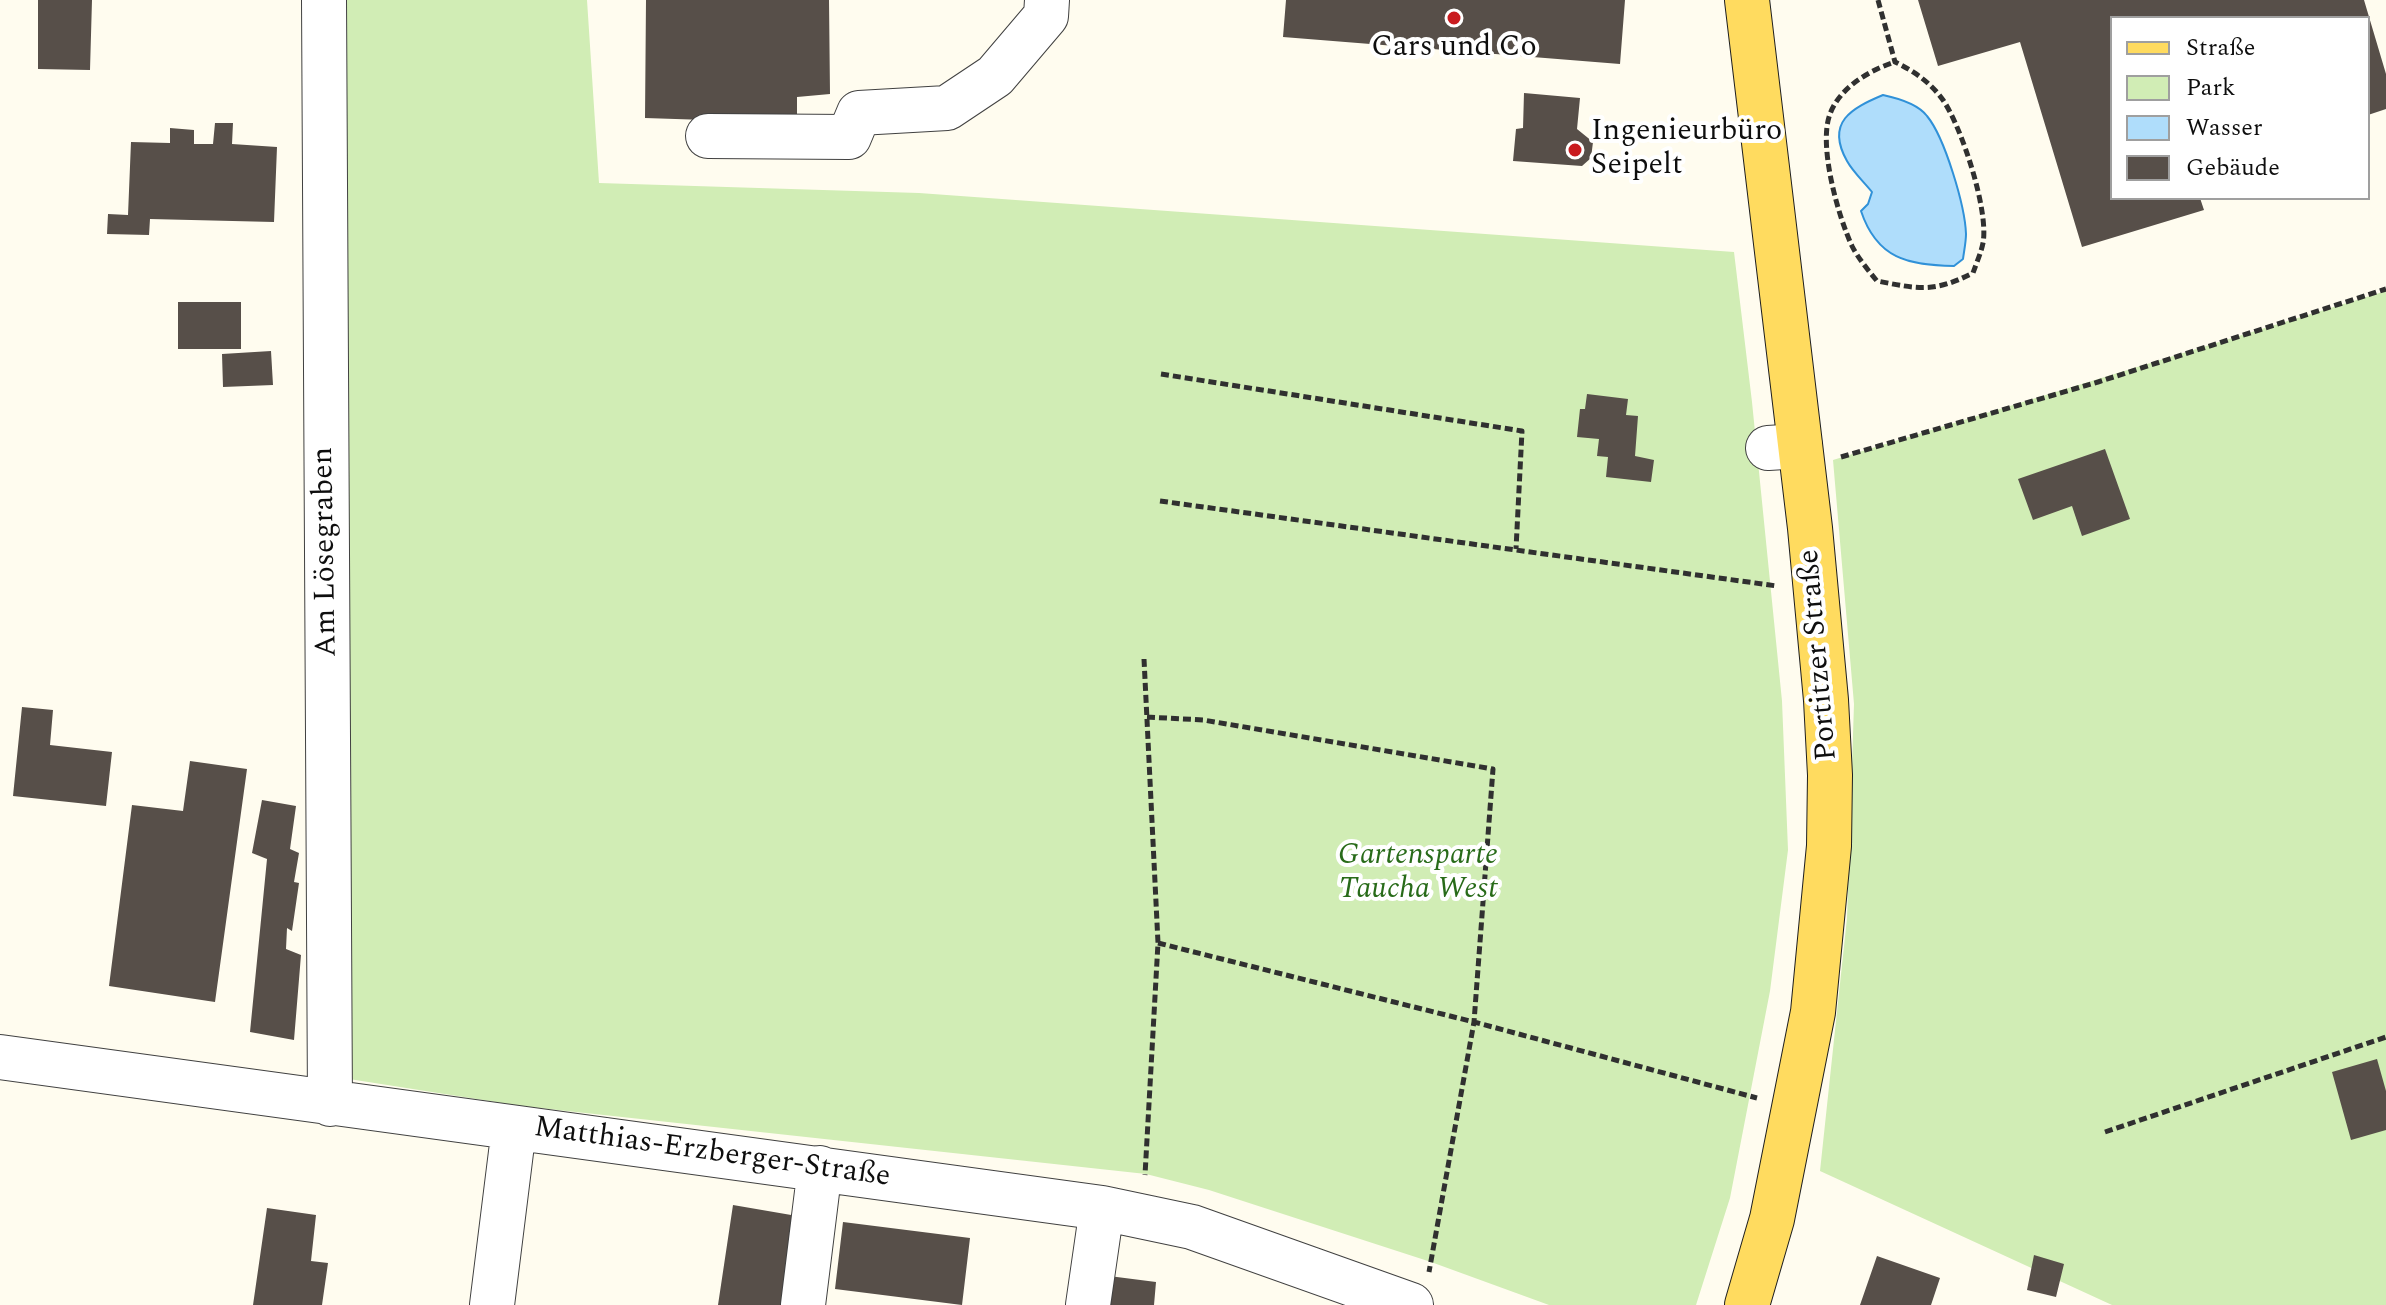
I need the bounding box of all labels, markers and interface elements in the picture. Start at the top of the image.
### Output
marker: Cars und Co [1445,9,1463,27]
legend [2110,16,2370,200]
text: Straße [2186,30,2255,66]
place label: Cars und Co [1371,31,1537,67]
text: Park [2186,70,2236,106]
text: Wasser [2186,110,2262,146]
place label: Ingenieurbüro Seipelt [1591,115,1782,186]
marker: Ingenieurbüro Seipelt [1566,141,1584,159]
text: Gebäude [2186,150,2280,186]
street label: Am Lösegraben [307,447,347,657]
street label: Portitzer Straße [1793,548,1847,762]
park label: Gartensparte Taucha West [1338,839,1498,910]
street label: Matthias-Erzberger-Straße [532,1111,892,1197]

